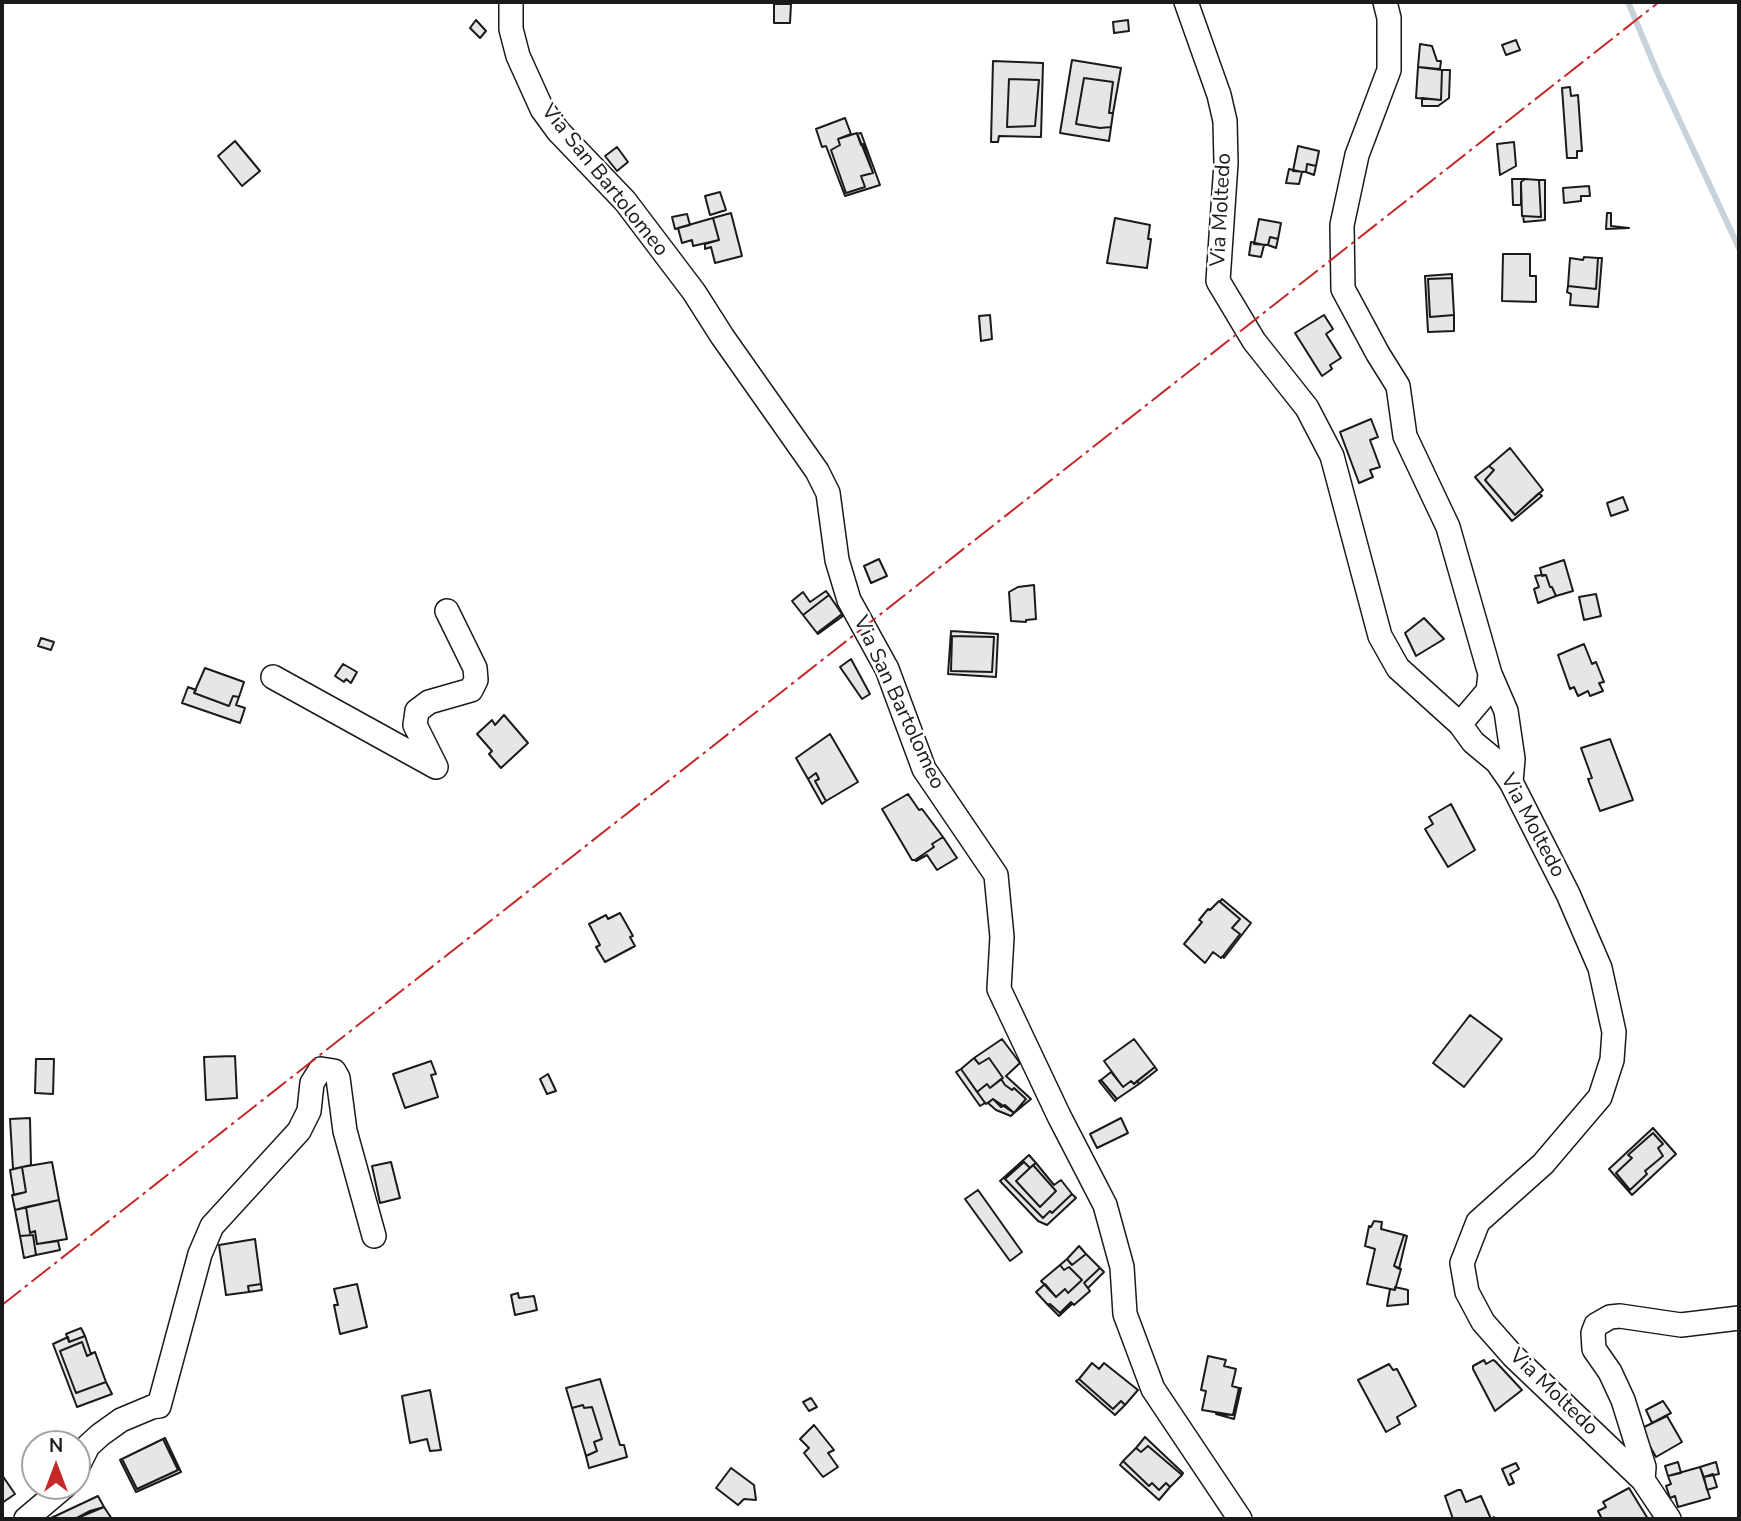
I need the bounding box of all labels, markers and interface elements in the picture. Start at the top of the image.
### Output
street label: Via San Bartolomeo [535,100,673,262]
street label: Via Moltedo [1206,152,1238,268]
street label: Via San Bartolomeo [847,612,949,794]
street label: Via Moltedo [1494,770,1570,882]
street label: Via Moltedo [1503,1344,1603,1442]
north arrow [21,1430,91,1500]
text: N [49,1433,63,1459]

